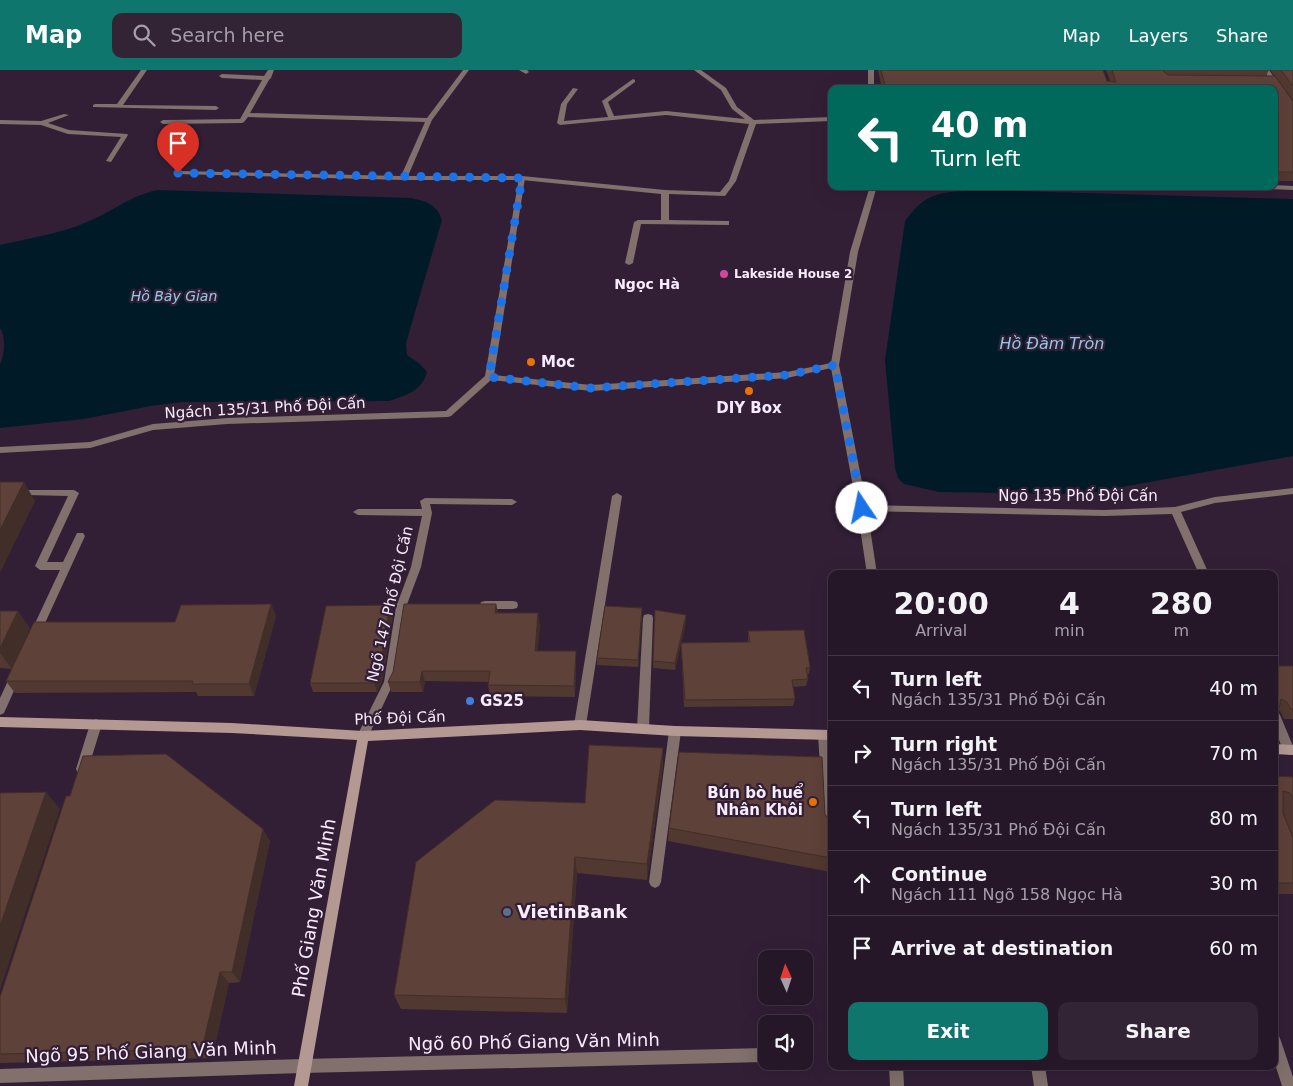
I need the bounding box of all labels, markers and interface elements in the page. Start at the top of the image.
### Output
search box [112,13,462,58]
text: Map [25,21,82,49]
icon: search [130,21,158,49]
text: Search here [170,24,284,46]
text: Map [1062,25,1100,46]
text: Layers [1128,25,1188,46]
text: Share [1216,25,1268,46]
icon: left [848,105,913,170]
text: 40 m [931,105,1028,145]
pin [157,122,199,173]
icon: arrive [164,129,192,157]
text: Turn left [931,146,1020,171]
place label: Lakeside House 2 [734,267,852,281]
marker: Lakeside House 2 [718,268,730,280]
district label: Ngọc Hà [614,276,680,292]
water label: Hồ Bảy Gian [131,288,217,304]
water label: Hồ Đầm Tròn [1000,334,1104,353]
place label: Moc [541,353,575,371]
marker: Moc [525,356,537,368]
marker: DIY Box [743,385,755,397]
street label: Ngách 135/31 Phố Đội Cấn [164,394,366,422]
place label: DIY Box [716,399,782,417]
position arrow [835,481,887,533]
street label: Ngõ 135 Phố Đội Cấn [998,487,1158,505]
street label: Ngõ 147 Phố Đội Cấn [363,524,417,684]
text: 20:00 [893,586,989,621]
text: 4 [1059,586,1080,621]
text: 280 [1150,586,1213,621]
text: Arrival [915,621,967,640]
text: min [1054,621,1085,640]
text: m [1173,621,1189,640]
text: Turn left [891,668,982,690]
icon: left [848,674,876,702]
text: 40 m [1209,677,1258,699]
text: Ngách 135/31 Phố Đội Cấn [891,690,1106,709]
place label: GS25 [480,692,524,710]
marker: GS25 [464,695,476,707]
street label: Phố Đội Cấn [354,707,446,729]
text: Turn right [891,733,997,755]
icon: right [848,739,876,767]
text: 70 m [1209,742,1258,764]
text: Ngách 135/31 Phố Đội Cấn [891,755,1106,774]
place label: Bún bò huể Nhân Khôi [707,783,804,819]
marker: Bún bò huể Nhân Khôi [807,796,819,808]
text: Turn left [891,798,982,820]
icon: left [848,804,876,832]
text: 80 m [1209,807,1258,829]
street label: Phố Giang Văn Minh [287,817,340,999]
text: Ngách 135/31 Phố Đội Cấn [891,820,1106,839]
text: Continue [891,863,987,885]
icon: ahead [848,869,876,897]
text: 30 m [1209,872,1258,894]
text: Ngách 111 Ngõ 158 Ngọc Hà [891,885,1123,904]
place label: VietinBank [517,901,628,922]
marker: VietinBank [501,906,513,918]
icon: arrive [848,934,876,962]
text: Arrive at destination [891,937,1113,959]
text: 60 m [1209,937,1258,959]
north arrow [758,950,812,1005]
map controls [758,950,813,1070]
button: Exit [848,1002,1048,1060]
button: Share [1058,1002,1258,1060]
button: sound [758,1015,813,1070]
street label: Ngõ 60 Phố Giang Văn Minh [408,1029,660,1054]
street label: Ngõ 95 Phố Giang Văn Minh [25,1037,277,1066]

